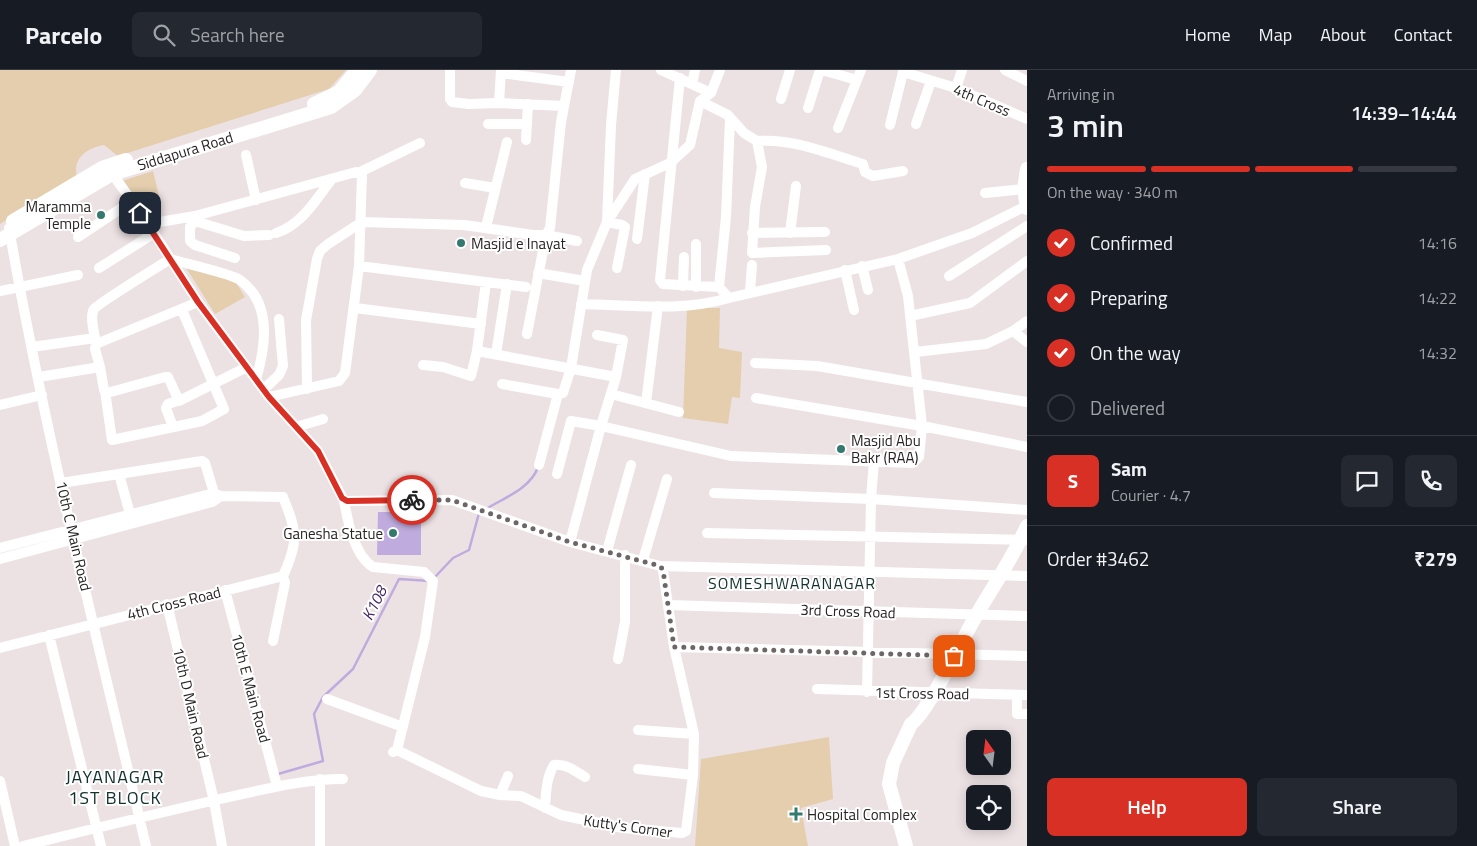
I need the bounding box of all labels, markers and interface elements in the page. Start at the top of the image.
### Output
search box [132,12,482,57]
text: Parcelo [25,17,102,53]
text: Search here [190,20,285,49]
icon: search [150,21,178,49]
text: Home [1185,21,1231,48]
text: Map [1259,21,1292,48]
text: About [1320,21,1366,48]
text: Contact [1394,21,1452,48]
street label: 4th Cross [950,78,1014,122]
text: Arriving in [1047,82,1115,106]
text: 14:39–14:44 [1351,98,1457,127]
text: 3 min [1047,101,1124,149]
street label: Siddapura Road [134,126,236,176]
text: On the way · 340 m [1047,180,1178,204]
pin [119,192,161,234]
place label: Maramma Temple [26,195,91,235]
icon: home [126,199,154,227]
marker: Maramma Temple [95,209,107,221]
text: Confirmed [1090,228,1173,257]
icon: check [1047,229,1075,257]
text: 14:16 [1418,231,1457,255]
place label: Masjid e Inayat [471,232,567,255]
marker: Masjid e Inayat [455,237,467,249]
text: Preparing [1090,283,1167,312]
icon: check [1047,284,1075,312]
text: 14:22 [1418,286,1457,310]
text: On the way [1090,338,1181,367]
icon: check [1047,339,1075,367]
text: 14:32 [1418,341,1457,365]
text: Delivered [1090,393,1165,422]
place label: Masjid Abu Bakr (RAA) [851,429,921,469]
marker: Masjid Abu Bakr (RAA) [835,443,847,455]
text: Sam [1111,454,1147,483]
button: chat [1341,455,1393,507]
button: phone [1405,455,1457,507]
text: S [1068,466,1078,495]
courier [387,475,437,525]
street label: 10th C Main Road [50,479,98,593]
text: Courier · 4.7 [1111,483,1191,507]
icon: bike [398,486,426,514]
place label: Ganesha Statue [283,522,383,545]
marker: Ganesha Statue [387,527,399,539]
text: Order #3462 [1047,544,1149,573]
text: ₹279 [1414,544,1457,573]
district label: SOMESHWARANAGAR [708,571,876,595]
street label: 4th Cross Road [125,580,223,626]
water label: K108 [355,580,394,624]
street label: 3rd Cross Road [800,598,896,624]
street label: 10th E Main Road [225,631,277,745]
pin [933,635,975,677]
icon: bag [940,642,968,670]
street label: 10th D Main Road [167,645,215,761]
street label: 1st Cross Road [874,681,970,705]
north arrow [966,730,1011,775]
map controls [966,730,1011,830]
district label: JAYANAGAR 1ST BLOCK [65,763,165,811]
button: Help [1047,778,1247,836]
button: Share [1257,778,1457,836]
button: locate [966,785,1011,830]
place label: Hospital Complex [807,803,917,826]
marker: Hospital Complex [789,807,803,821]
street label: Kutty's Corner [582,808,674,844]

